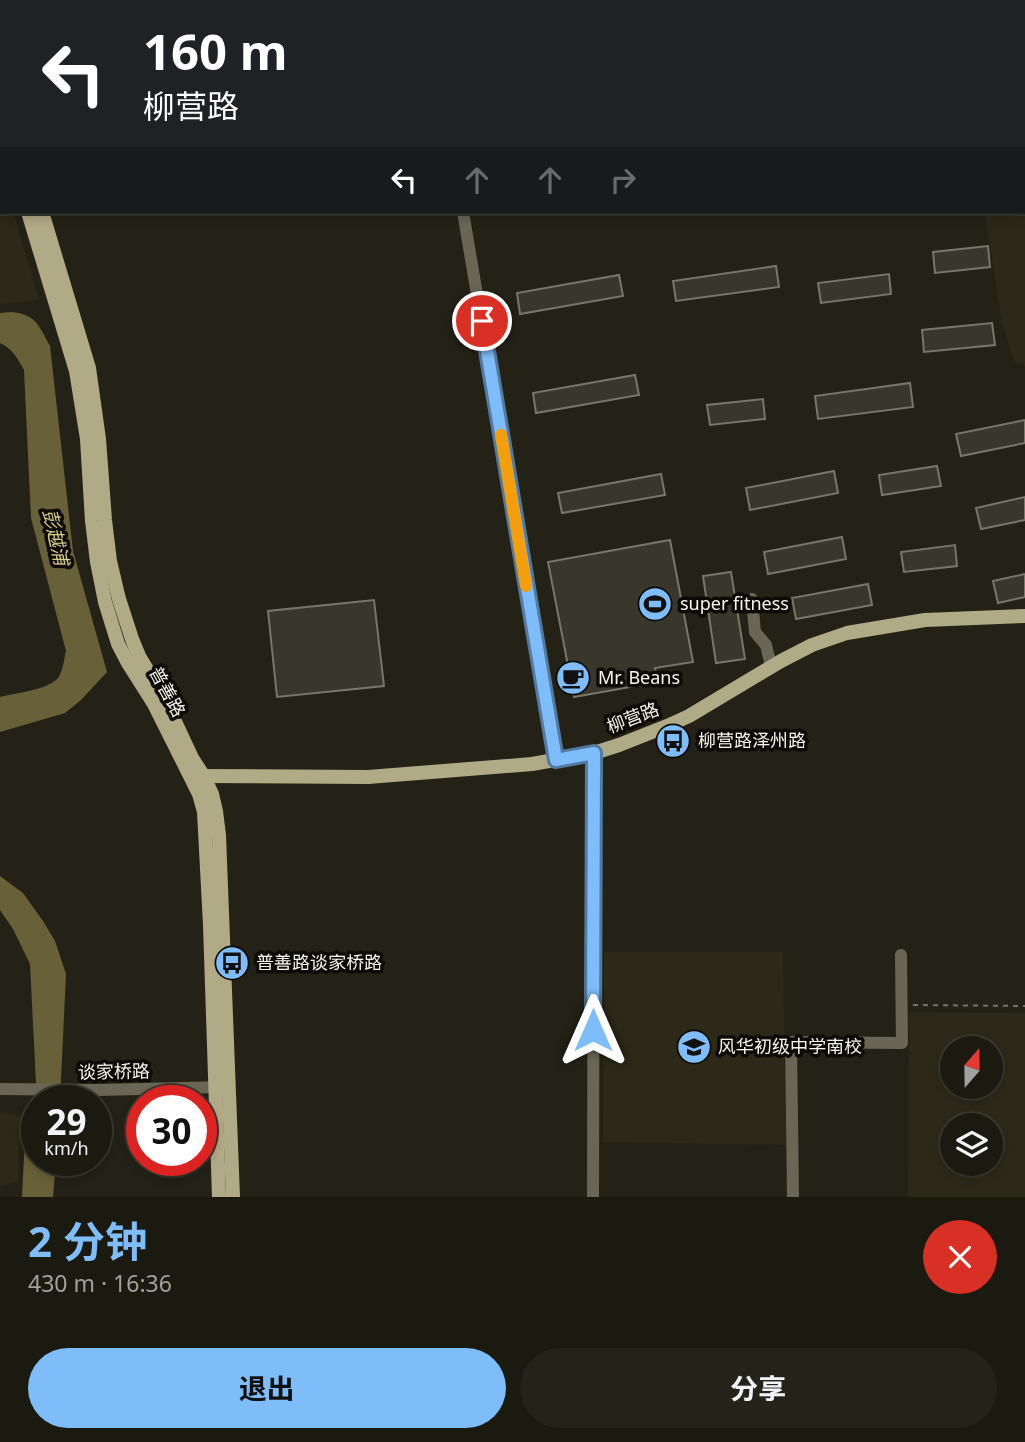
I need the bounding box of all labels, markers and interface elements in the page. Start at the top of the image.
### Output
text: 160 m [143,18,288,84]
icon: left [28,28,119,119]
text: 柳营路 [143,84,239,127]
icon: left [385,161,423,199]
icon: ahead [458,161,496,199]
icon: ahead [531,161,569,199]
icon: right [604,161,642,199]
pin [452,291,512,351]
icon: arrive [463,302,501,340]
water label: 彭越浦 [37,506,76,571]
sports icon: super fitness [636,585,674,623]
place label: super fitness [680,591,789,615]
cafe icon: Mr. Beans [554,659,592,697]
street label: 普善路 [144,662,191,721]
place label: Mr. Beans [598,665,680,689]
street label: 柳营路 [603,696,662,738]
bus stop icon: 柳营路泽州路 [654,722,692,760]
place label: 柳营路泽州路 [698,728,806,752]
bus stop icon: 普善路谈家桥路 [213,944,251,982]
place label: 普善路谈家桥路 [256,950,382,974]
position arrow [556,993,630,1067]
school or university icon: 风华初级中学南校 [675,1028,713,1066]
place label: 风华初级中学南校 [718,1034,862,1058]
north arrow [940,1036,1003,1099]
map controls [940,1036,1003,1176]
street label: 谈家桥路 [78,1058,150,1084]
speed limit sign: 30 [126,1085,217,1176]
text: 29 [46,1098,87,1145]
button: layers [940,1113,1003,1176]
text: km/h [44,1136,89,1160]
text: 2 分钟 [28,1212,147,1269]
button: close [923,1220,997,1294]
text: 430 m · 16:36 [28,1267,172,1299]
button: 退出 [28,1348,506,1428]
button: 分享 [520,1348,997,1428]

